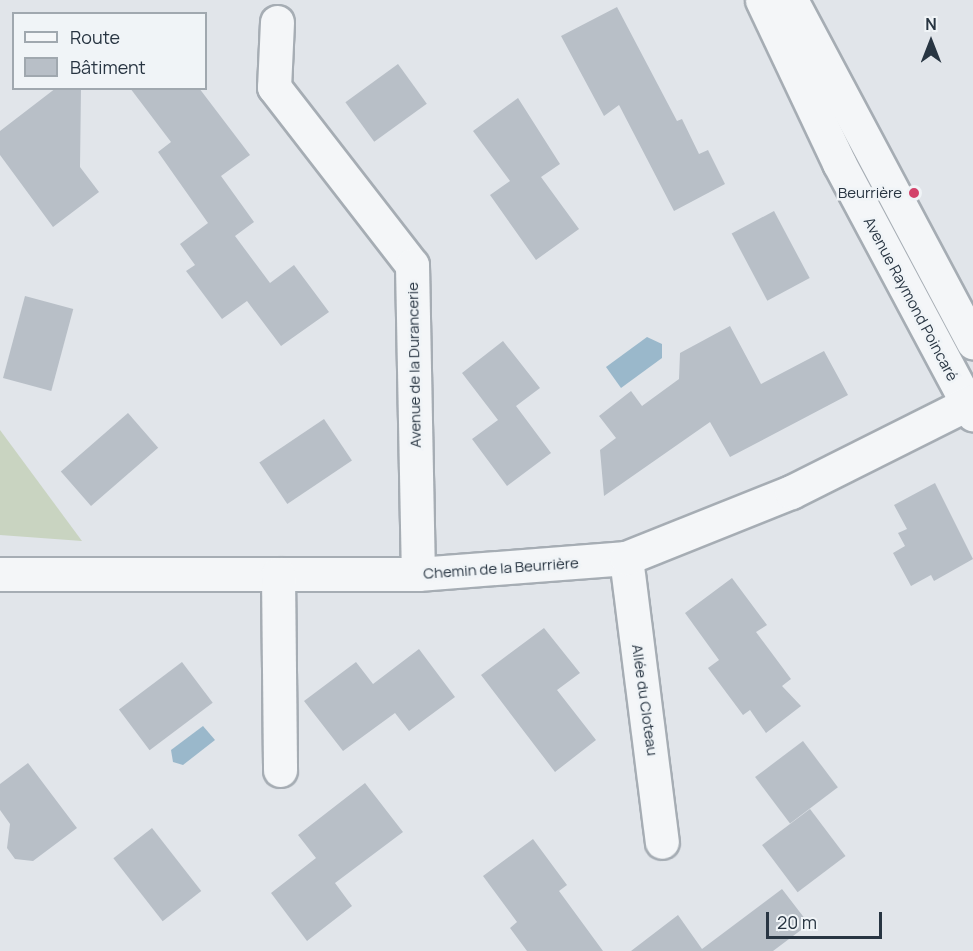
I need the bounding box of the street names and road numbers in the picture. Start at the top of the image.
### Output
street label: Avenue Raymond Poincaré [860,214,962,384]
street label: Avenue de la Durancerie [404,282,424,448]
street label: Chemin de la Beurrière [423,554,579,582]
street label: Allée du Cloteau [628,643,662,757]

